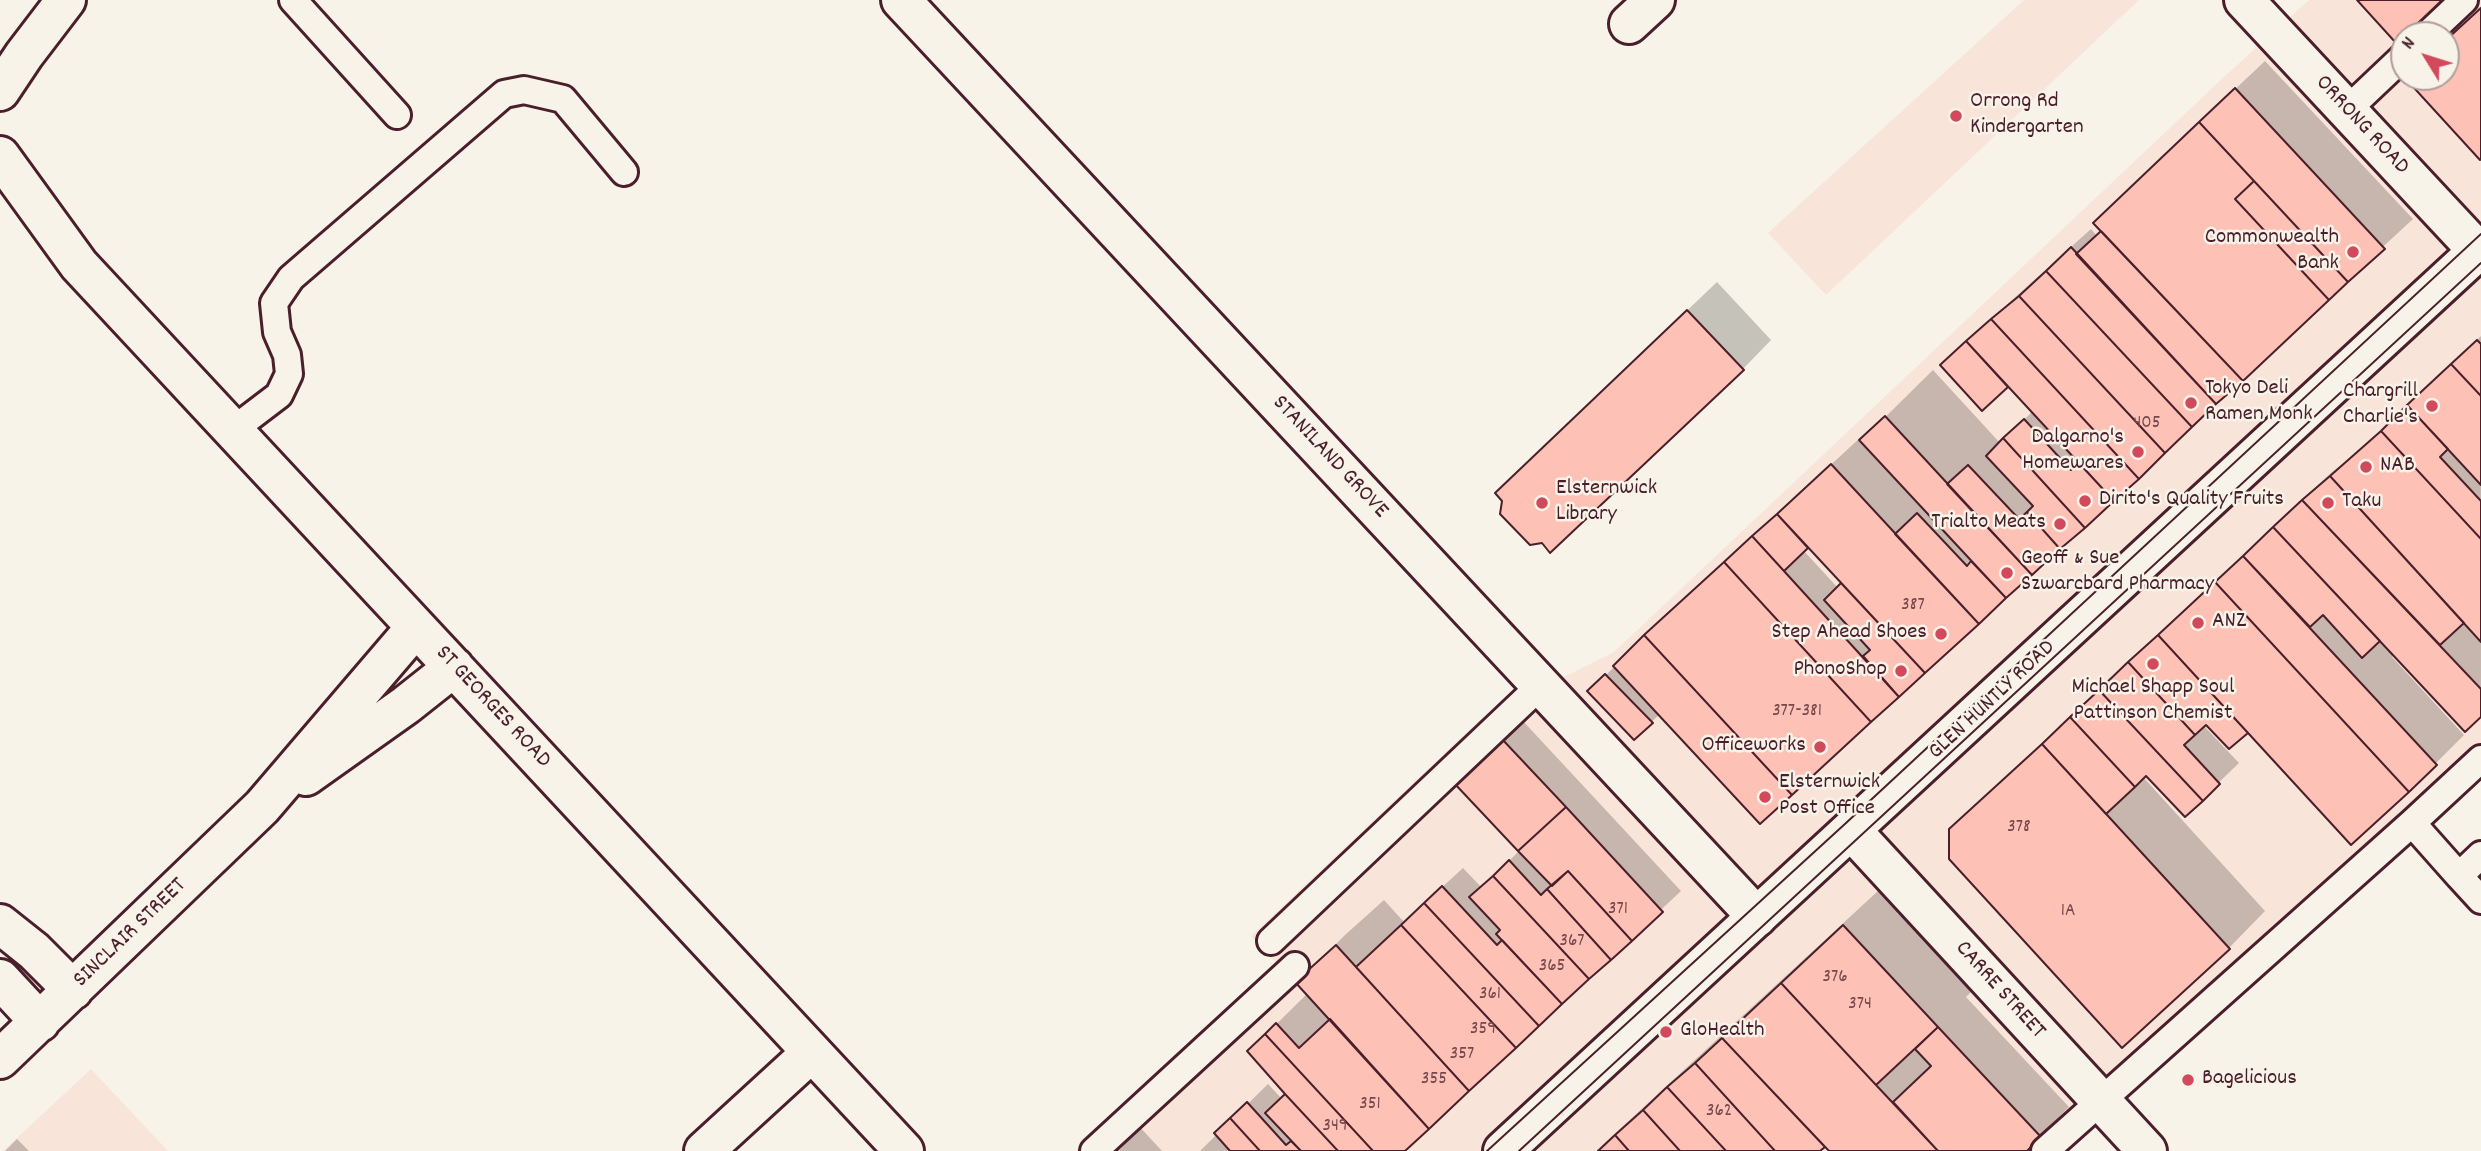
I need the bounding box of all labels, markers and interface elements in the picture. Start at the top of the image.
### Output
north arrow [2390,21,2460,91]
text: N [2396,32,2423,56]
street label: ORRONG ROAD [2308,71,2414,181]
place label: Orrong Rd Kindergarten [1970,89,2084,143]
marker: Orrong Rd Kindergarten [1948,108,1964,124]
place label: Commonwealth Bank [2205,225,2339,279]
marker: Commonwealth Bank [2345,244,2361,260]
place label: Tokyo Deli Ramen Monk [2205,376,2313,430]
place label: Chargrill Charlie's [2343,379,2418,433]
street label: STANILAND GROVE [1265,391,1393,525]
marker: Tokyo Deli Ramen Monk [2183,395,2199,411]
marker: Chargrill Charlie's [2424,398,2440,414]
house number: 405 [2133,413,2161,435]
place label: Dalgarno's Homewares [2022,425,2124,479]
marker: Dalgarno's Homewares [2130,444,2146,460]
place label: NAB [2380,453,2415,481]
marker: NAB [2358,459,2374,475]
place label: Elsternwick Library [1556,476,1657,530]
place label: Dirito's Quality Fruits [2099,487,2284,515]
place label: Taku [2342,489,2381,517]
marker: Dirito's Quality Fruits [2077,493,2093,509]
marker: Elsternwick Library [1534,495,1550,511]
marker: Taku [2320,495,2336,511]
place label: Trialto Meats [1931,510,2046,538]
marker: Trialto Meats [2052,516,2068,532]
place label: Geoff & Sue Szwarcbard Pharmacy [2021,546,2214,600]
marker: Geoff & Sue Szwarcbard Pharmacy [1999,565,2015,581]
house number: 387 [1901,595,1925,617]
place label: ANZ [2212,609,2246,637]
marker: ANZ [2190,615,2206,631]
place label: Step Ahead Shoes [1772,620,1927,648]
marker: Step Ahead Shoes [1933,626,1949,642]
street label: GLEN HUNTLY ROAD [1924,635,2062,767]
street label: ST GEORGES ROAD [428,641,556,775]
marker: Michael Shapp Soul Pattinson Chemist [2145,656,2161,672]
place label: PhonoShop [1793,657,1887,685]
marker: PhonoShop [1893,663,1909,679]
place label: Michael Shapp Soul Pattinson Chemist [2072,675,2234,729]
house number: 377-381 [1772,701,1822,723]
place label: Officeworks [1702,733,1806,761]
marker: Officeworks [1812,739,1828,755]
place label: Elsternwick Post Office [1779,770,1880,824]
marker: Elsternwick Post Office [1757,789,1773,805]
house number: 378 [2007,817,2031,839]
street label: SINCLAIR STREET [69,873,193,995]
house number: 371 [1608,899,1628,921]
house number: 1A [2061,901,2075,923]
house number: 367 [1559,931,1585,953]
street label: CARRE STREET [1948,936,2050,1046]
house number: 365 [1539,956,1565,978]
house number: 376 [1822,967,1848,989]
house number: 361 [1479,984,1501,1006]
house number: 374 [1848,994,1872,1016]
place label: GloHealth [1680,1018,1765,1046]
house number: 359 [1470,1019,1496,1041]
marker: GloHealth [1658,1024,1674,1040]
house number: 357 [1450,1044,1474,1066]
place label: Bagelicious [2202,1066,2297,1094]
house number: 355 [1421,1069,1447,1091]
marker: Bagelicious [2180,1072,2196,1088]
house number: 351 [1359,1094,1381,1116]
house number: 362 [1706,1101,1732,1123]
house number: 349 [1322,1116,1348,1138]

